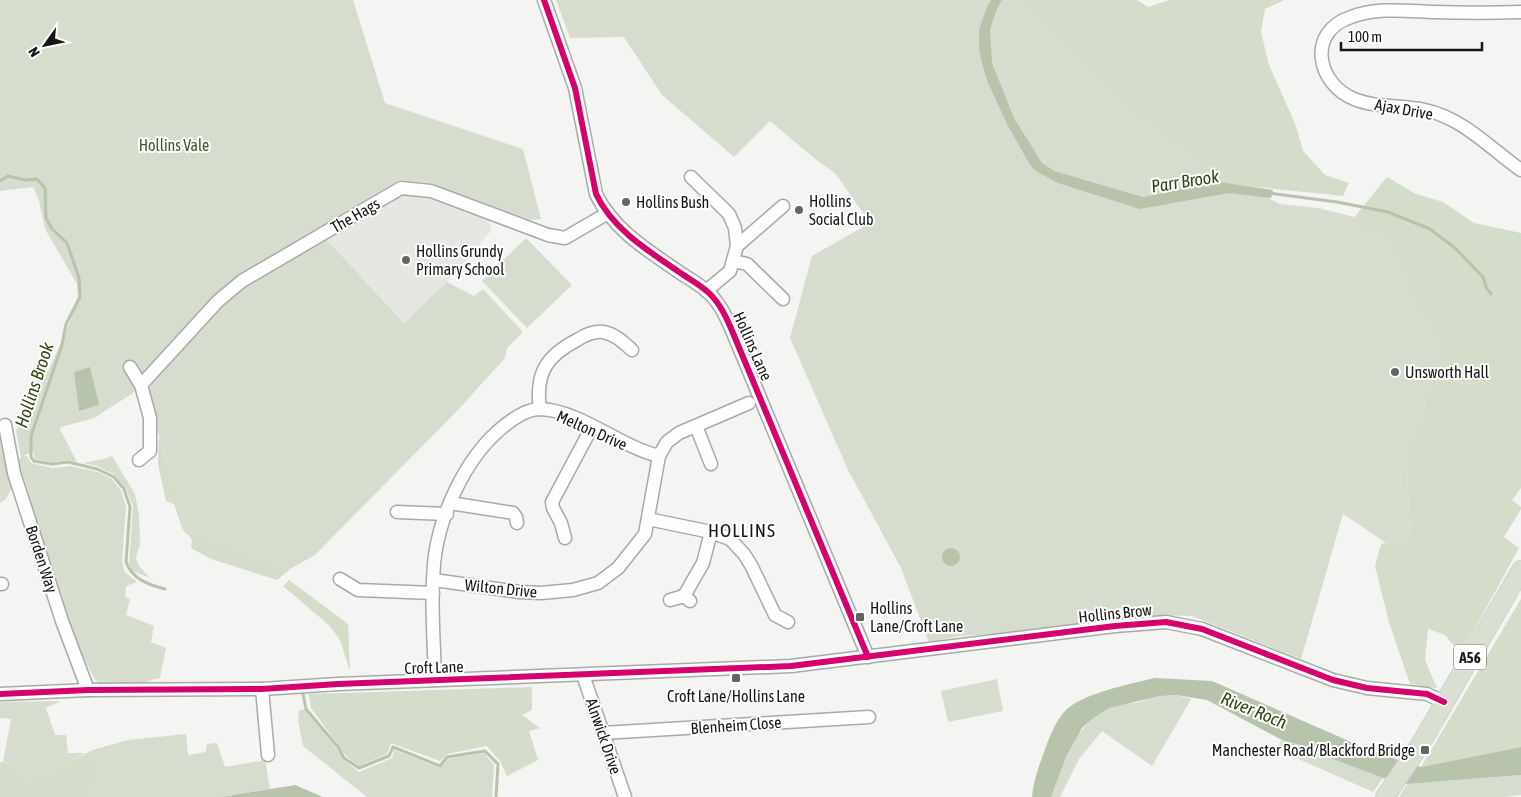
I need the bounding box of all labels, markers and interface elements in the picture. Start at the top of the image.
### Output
north arrow [20,20,70,70]
scale bar [1341,20,1482,52]
text: 100 m [1348,28,1382,45]
text: N [25,44,43,60]
street label: Ajax Drive [1373,95,1434,124]
park label: Hollins Vale [139,136,209,154]
water label: Parr Brook [1150,165,1221,197]
place label: Hollins Social Club [809,192,873,228]
place label: Hollins Bush [636,193,709,211]
street label: The Hags [327,194,383,237]
marker: Hollins Bush [620,196,632,208]
marker: Hollins Social Club [793,204,805,216]
place label: Hollins Grundy Primary School [416,242,505,279]
marker: Hollins Grundy Primary School [400,254,412,266]
street label: Hollins Lane [730,309,776,383]
water label: Hollins Brook [10,339,58,430]
place label: Unsworth Hall [1405,363,1490,381]
marker: Unsworth Hall [1389,366,1401,378]
street label: Melton Drive [554,406,630,454]
district label: HOLLINS [708,519,776,541]
street label: Borden Way [22,523,61,596]
street label: Wilton Drive [464,575,538,601]
place label: Hollins Lane/Croft Lane [870,599,963,635]
street label: Hollins Brow [1077,600,1153,626]
marker: Hollins Lane/Croft Lane [854,611,866,623]
road number: A56 [1454,644,1486,670]
street label: Croft Lane [404,657,464,677]
marker: Croft Lane/Hollins Lane [730,672,742,684]
place label: Croft Lane/Hollins Lane [667,687,805,705]
water label: River Roch [1218,687,1290,733]
street label: Alnwick Drive [583,696,625,776]
street label: Blenheim Close [690,713,782,737]
place label: Manchester Road/Blackford Bridge [1212,741,1415,760]
marker: Manchester Road/Blackford Bridge [1419,744,1431,756]

